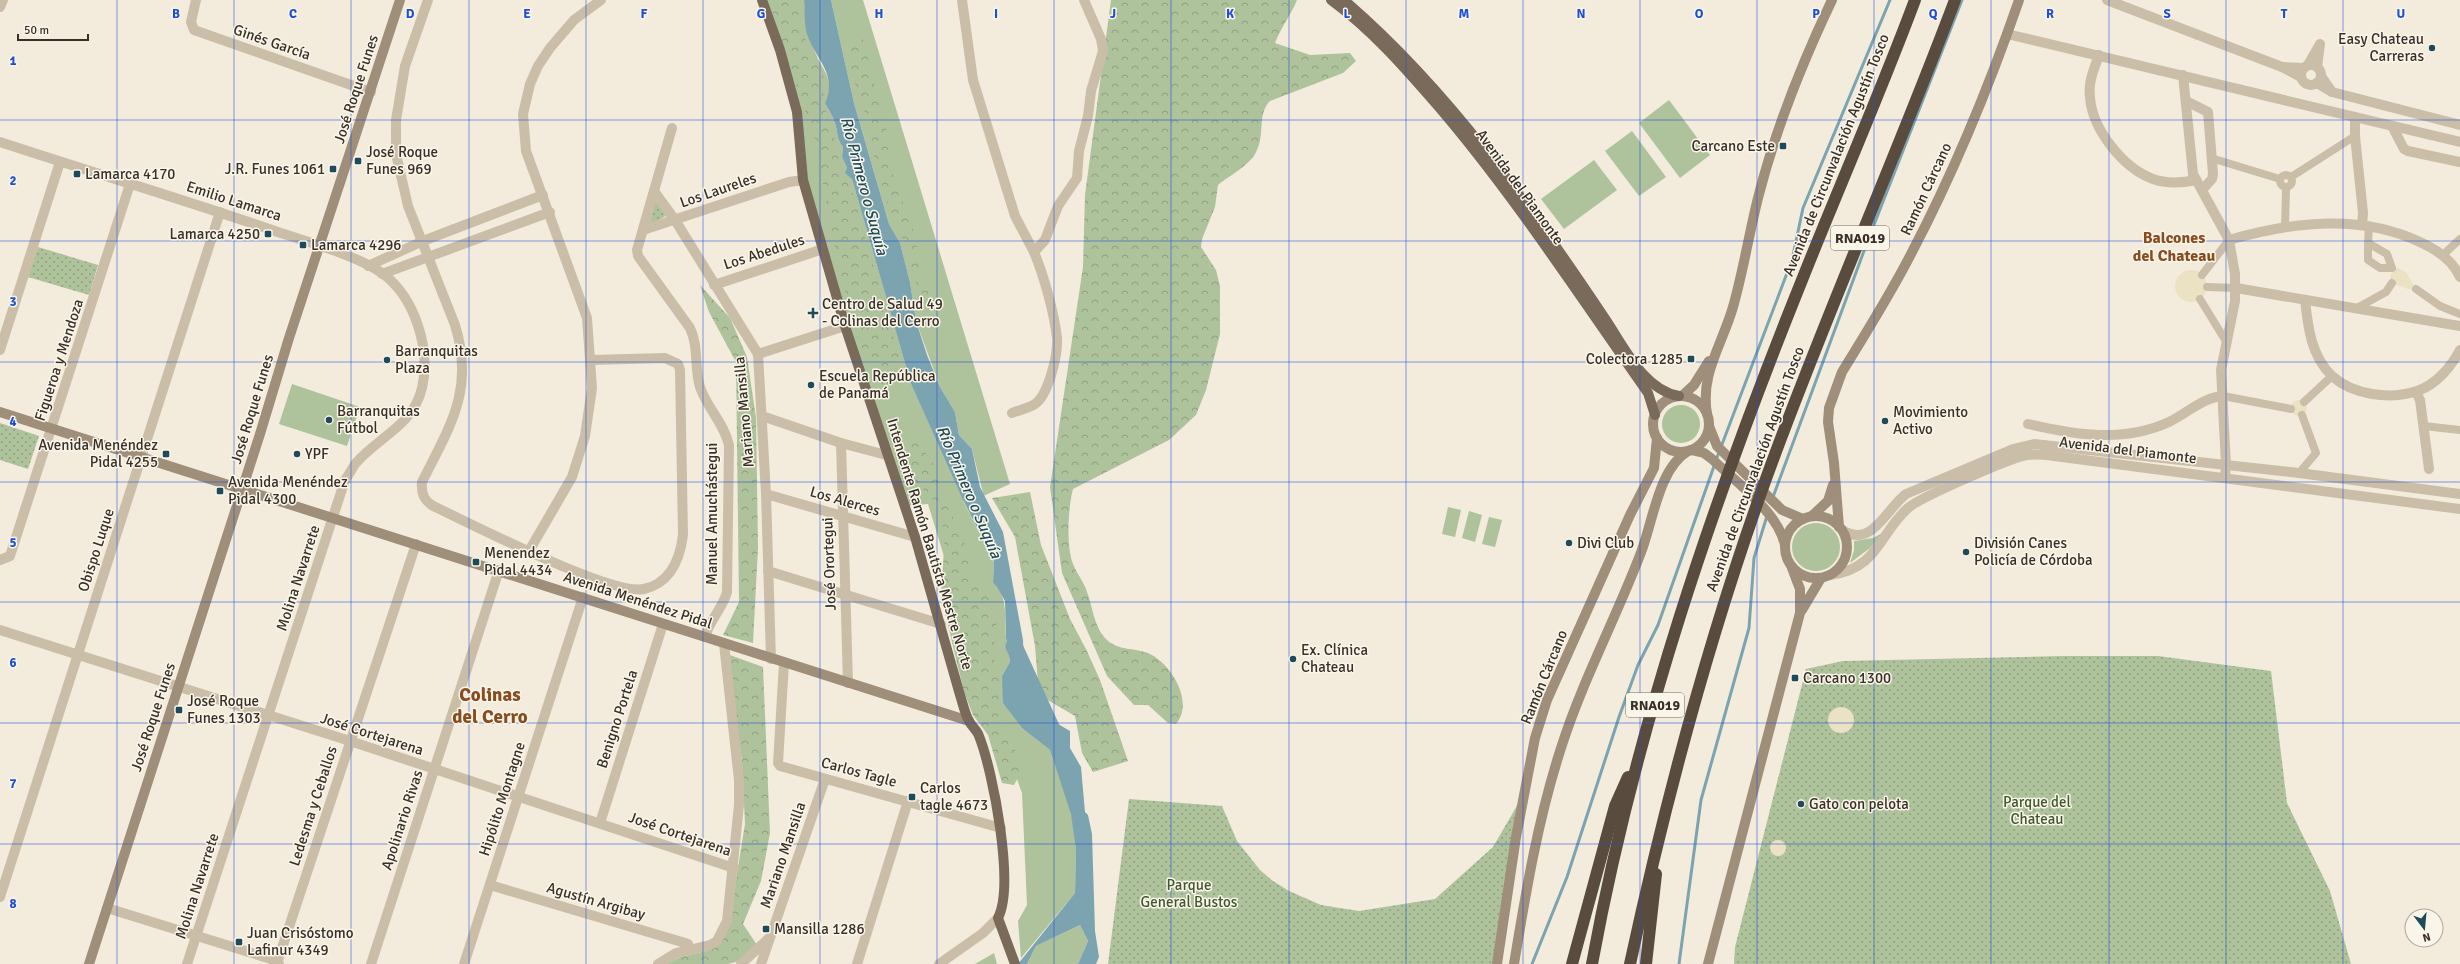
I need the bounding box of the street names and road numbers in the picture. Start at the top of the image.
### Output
street label: Ginés García [231,20,313,64]
street label: Avenida de Circunvalación Agustín Tosco [1779,31,1893,279]
street label: José Roque Funes [330,32,382,146]
street label: Avenida del Piamonte [1472,126,1568,248]
street label: Ramón Cárcano [1897,140,1955,238]
street label: Los Laureles [677,168,759,211]
street label: Emilio Lamarca [184,177,284,225]
road number: RNA019 [1831,226,1889,250]
street label: Los Abedules [721,230,807,274]
street label: Figueroa y Mendoza [31,297,87,423]
street label: Avenida de Circunvalación Agustín Tosco [1702,344,1808,594]
street label: José Roque Funes [227,352,277,466]
street label: Mariano Mansilla [730,356,758,468]
street label: Intendente Ramón Bautista Mestre Norte [883,416,977,672]
street label: Avenida del Piamonte [2058,433,2198,467]
street label: Manuel Amuchástegui [703,443,721,585]
street label: Los Alerces [808,482,883,520]
street label: Obispo Luque [74,506,118,594]
street label: José Orortegui [818,517,840,611]
street label: Molina Navarrete [272,523,324,633]
street label: Avenida Menéndez Pidal [561,567,715,633]
street label: Ramón Cárcano [1517,627,1571,727]
street label: José Roque Funes [127,660,179,774]
street label: Benigno Portela [593,668,641,770]
road number: RNA019 [1626,693,1684,717]
street label: José Cortejarena [318,709,426,759]
street label: Hipólito Montagne [475,740,529,858]
street label: Ledesma y Ceballos [285,743,341,868]
street label: Carlos Tagle [819,753,899,791]
street label: Apolinario Rivas [377,767,427,872]
street label: Mariano Mansilla [756,799,810,911]
street label: José Cortejarena [626,808,734,860]
street label: Molina Navarrete [171,831,223,941]
street label: Agustín Argibay [545,878,647,924]

